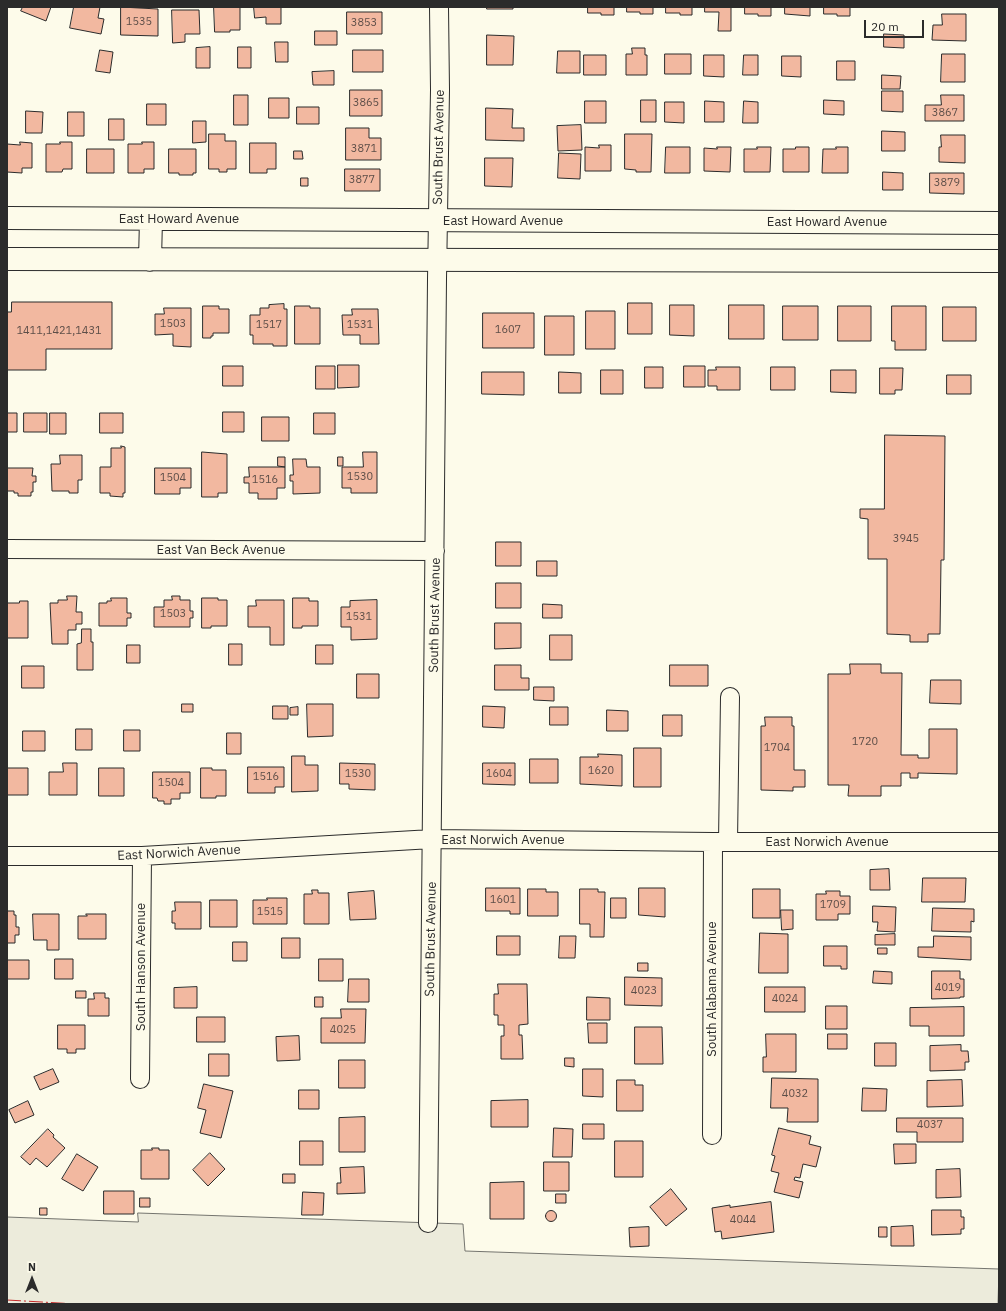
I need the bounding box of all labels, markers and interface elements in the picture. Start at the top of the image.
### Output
scale bar [866,12,926,38]
house number: 1535 [126,15,152,29]
house number: 3853 [351,16,377,30]
text: 20 m [871,19,899,34]
street label: South Brust Avenue [430,89,448,205]
house number: 3865 [353,96,379,110]
house number: 3867 [932,106,958,120]
house number: 3871 [351,142,377,156]
house number: 3877 [349,173,375,187]
house number: 3879 [934,176,960,190]
street label: East Howard Avenue [119,211,239,227]
street label: East Howard Avenue [443,213,563,229]
street label: East Howard Avenue [767,214,887,230]
house number: 1503 [160,317,186,331]
house number: 1517 [256,318,282,332]
house number: 1531 [347,318,373,332]
house number: 1607 [495,323,521,337]
house number: 1411,1421,1431 [16,324,102,338]
house number: 1530 [347,470,373,484]
house number: 1504 [160,471,186,485]
house number: 1516 [252,473,278,487]
house number: 3945 [893,532,919,546]
street label: East Van Beck Avenue [157,542,285,558]
street label: South Brust Avenue [426,557,444,673]
house number: 1503 [160,607,186,621]
house number: 1531 [346,610,372,624]
house number: 1720 [852,735,878,749]
house number: 1704 [764,741,790,755]
house number: 1620 [588,764,614,778]
house number: 1530 [345,767,371,781]
house number: 1604 [486,767,512,781]
house number: 1516 [253,770,279,784]
house number: 1504 [158,776,184,790]
street label: East Norwich Avenue [441,832,565,848]
street label: East Norwich Avenue [765,834,889,850]
street label: East Norwich Avenue [117,842,241,864]
street label: South Brust Avenue [422,881,440,997]
house number: 1601 [490,893,516,907]
house number: 1709 [820,898,846,912]
street label: South Hanson Avenue [133,903,149,1031]
house number: 1515 [257,905,283,919]
street label: South Alabama Avenue [704,921,720,1057]
house number: 4019 [935,981,961,995]
house number: 4023 [631,984,657,998]
house number: 4024 [772,992,798,1006]
house number: 4025 [330,1023,356,1037]
house number: 4032 [782,1087,808,1101]
house number: 4037 [917,1118,943,1132]
house number: 4044 [730,1213,756,1227]
north arrow [12,1259,52,1299]
text: N [28,1260,36,1274]

